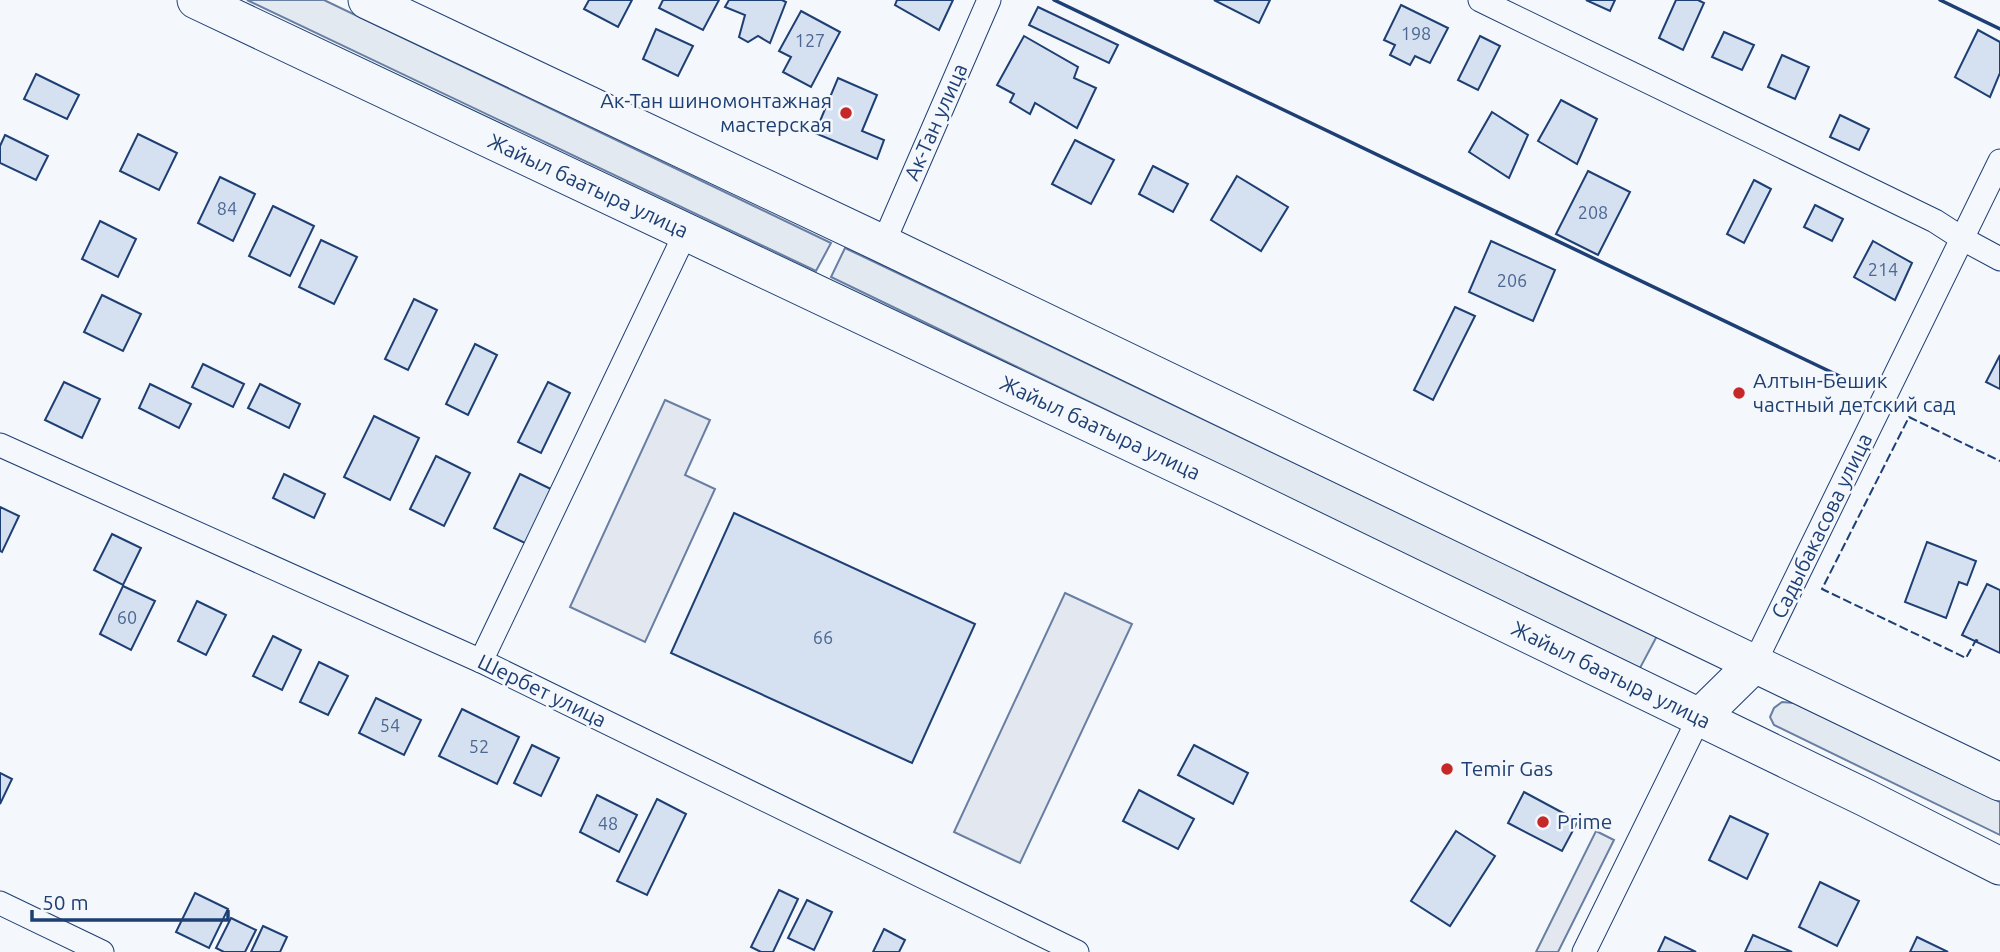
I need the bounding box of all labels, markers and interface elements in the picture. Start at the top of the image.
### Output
house number: 198 [1401,23,1431,43]
house number: 127 [795,30,825,50]
street label: Ак-Тан улица [899,59,972,184]
place label: Ак-Тан шиномонтажная мастерская [600,88,832,136]
marker: Ак-Тан шиномонтажная мастерская [838,105,854,121]
street label: Жайыл баатыра улица [484,128,692,242]
house number: 84 [217,198,237,218]
house number: 208 [1578,202,1608,222]
house number: 214 [1868,259,1898,279]
house number: 206 [1497,270,1527,290]
place label: Алтын-Бешик частный детский сад [1753,368,1956,416]
street label: Жайыл баатыра улица [996,370,1204,484]
marker: Алтын-Бешик частный детский сад [1731,385,1747,401]
street label: Садыбакасова улица [1766,429,1876,622]
house number: 60 [117,607,137,627]
street label: Жайыл баатыра улица [1508,615,1715,733]
house number: 66 [813,627,833,647]
street label: Шербет улица [474,649,611,732]
house number: 54 [380,715,400,735]
house number: 52 [469,736,489,756]
place label: Temir Gas [1461,756,1553,780]
marker: Temir Gas [1439,761,1455,777]
place label: Prime [1557,809,1612,833]
house number: 48 [598,813,618,833]
marker: Prime [1535,814,1551,830]
scale bar [32,878,228,922]
text: 50 m [42,890,89,914]

